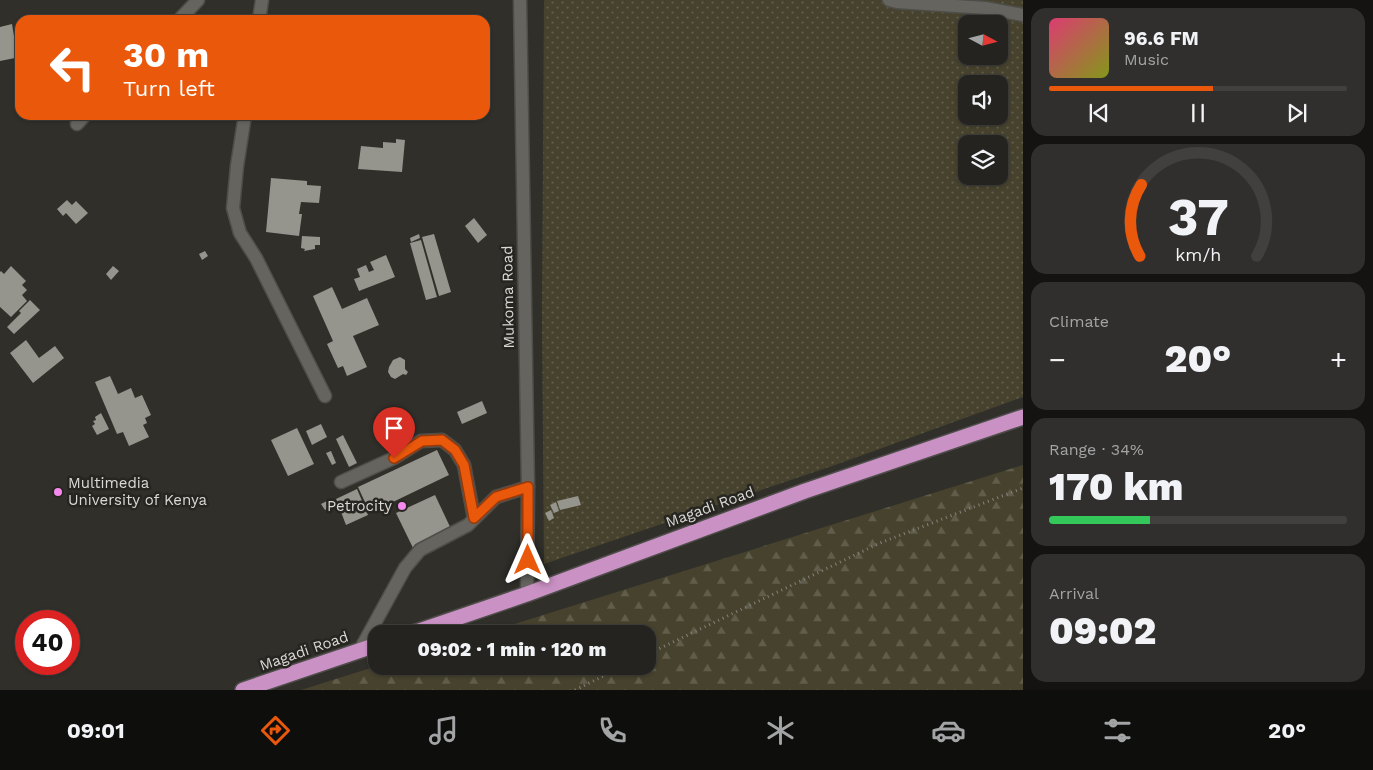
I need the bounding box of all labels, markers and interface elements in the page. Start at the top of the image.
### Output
north arrow [958,15,1008,65]
map controls [958,15,1008,185]
text: 96.6 FM [1124,27,1199,50]
text: 30 m [123,34,209,76]
icon: left [40,35,105,100]
text: Music [1124,50,1169,69]
button: sound [958,75,1008,125]
text: Turn left [123,76,215,101]
icon: previous [1085,99,1113,127]
icon: pause [1184,99,1212,127]
icon: next [1283,99,1311,127]
button: layers [958,135,1008,185]
text: 37 [1168,187,1229,248]
text: km/h [1175,244,1221,265]
street label: Mukoma Road [498,245,518,349]
text: Climate [1049,312,1109,331]
text: 20° [1165,337,1231,381]
text: − [1049,343,1066,376]
text: + [1330,343,1347,376]
pin [373,407,415,458]
icon: arrive [380,414,408,442]
text: Range · 34% [1049,440,1144,459]
text: 170 km [1049,465,1183,509]
place label: Multimedia University of Kenya [68,474,208,509]
street label: Magadi Road [663,483,757,531]
marker: Multimedia University of Kenya [52,486,64,498]
place label: Petrocity [327,497,392,515]
marker: Petrocity [396,500,408,512]
position arrow [501,533,553,585]
text: Arrival [1049,584,1099,603]
text: 09:02 [1049,609,1156,653]
speed limit sign: 40 [15,610,80,675]
street label: Magadi Road [257,627,351,675]
text: 09:02 · 1 min · 120 m [418,638,606,661]
icon: directions [258,713,293,748]
icon: music [426,713,461,748]
icon: phone [595,713,630,748]
icon: climate [763,713,798,748]
icon: car [931,713,966,748]
icon: filters [1100,713,1135,748]
text: 09:01 [67,718,125,743]
text: 20° [1268,718,1306,743]

